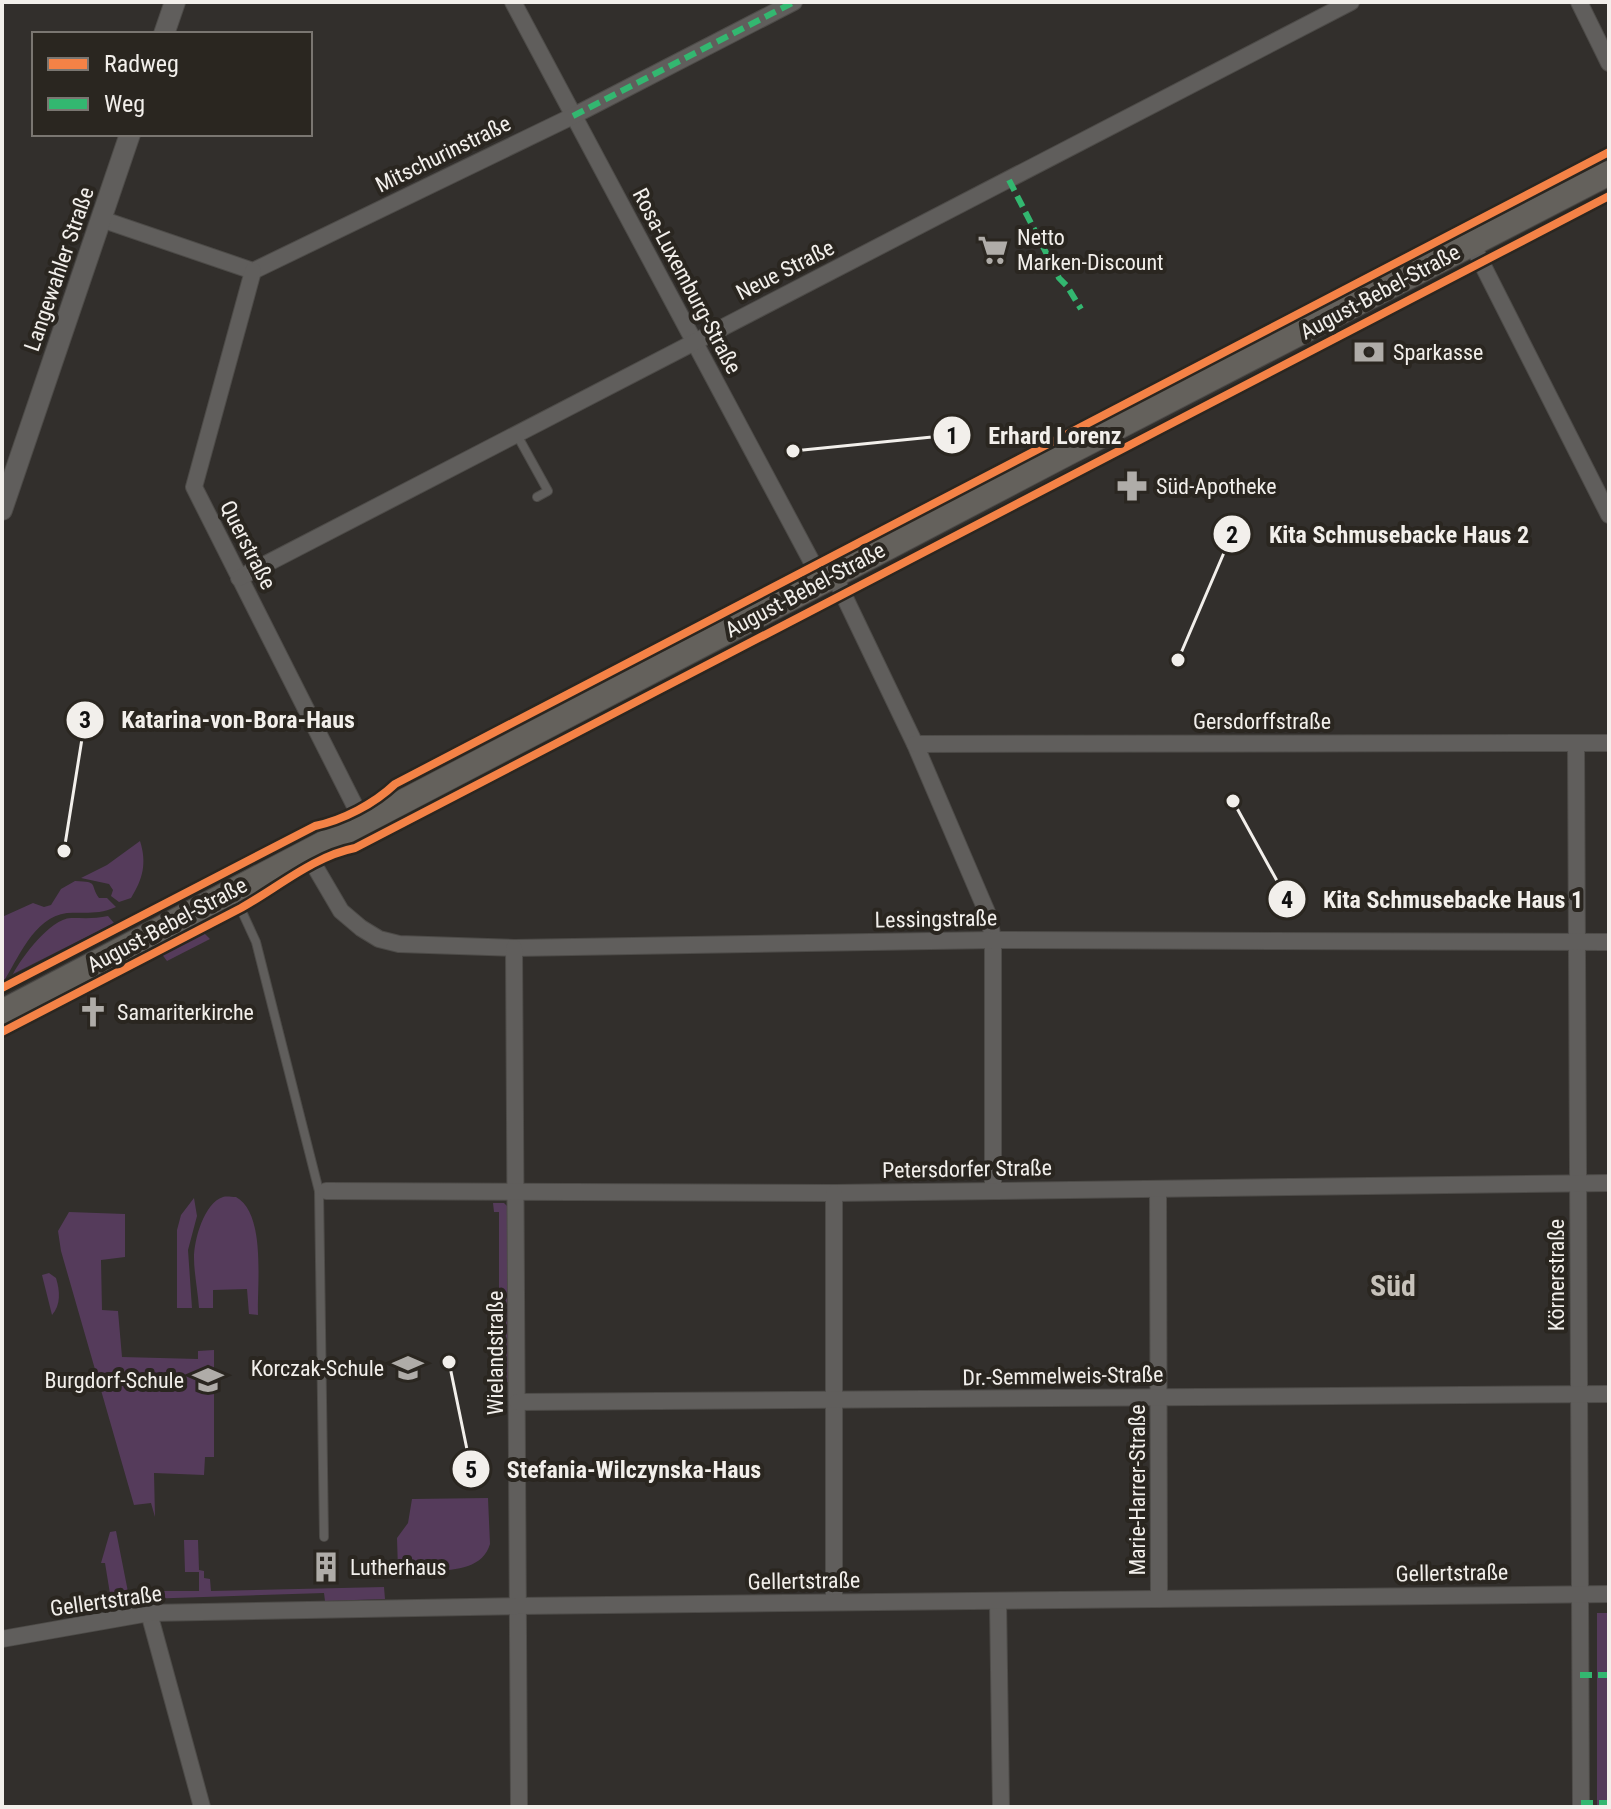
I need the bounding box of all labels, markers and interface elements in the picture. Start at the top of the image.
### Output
legend [32,32,312,136]
text: Radweg [104,50,179,78]
text: Weg [104,90,145,118]
street label: Mitschurinstraße [371,111,515,197]
street label: Langewahler Straße [19,184,99,354]
street label: Rosa-Luxemburg-Straße [627,184,747,378]
place label: Netto Marken-Discount [1017,225,1164,275]
supermarket icon: Netto Marken-Discount [976,233,1010,267]
street label: Neue Straße [732,235,838,305]
street label: August-Bebel-Straße [1296,239,1464,345]
bank icon: Sparkasse [1352,335,1386,369]
place label: Sparkasse [1393,340,1483,365]
callout: Erhard Lorenz [932,411,1138,459]
text: 1 [946,422,958,450]
text: Erhard Lorenz [988,422,1122,450]
pharmacy icon: Süd-Apotheke [1115,469,1149,503]
place label: Süd-Apotheke [1156,474,1276,499]
street label: Querstraße [215,497,281,593]
callout: Kita Schmusebacke Haus 2 [1212,510,1545,558]
text: 2 [1226,521,1238,549]
text: Kita Schmusebacke Haus 2 [1269,521,1529,549]
street label: August-Bebel-Straße [721,537,889,643]
callout: Katarina-von-Bora-Haus [65,696,371,744]
text: 3 [79,706,91,734]
text: Katarina-von-Bora-Haus [121,706,355,734]
street label: Gersdorffstraße [1193,709,1331,734]
street label: August-Bebel-Straße [83,872,251,978]
callout: Kita Schmusebacke Haus 1 [1267,875,1599,923]
text: 4 [1281,886,1293,914]
text: Kita Schmusebacke Haus 1 [1323,886,1583,914]
street label: Lessingstraße [875,905,997,933]
church icon: Samariterkirche [76,995,110,1029]
place label: Samariterkirche [117,1000,254,1025]
street label: Petersdorfer Straße [882,1155,1052,1183]
street label: Körnerstraße [1544,1219,1569,1331]
district label: Süd [1370,1268,1416,1303]
street label: Wielandstraße [483,1291,508,1415]
school or university icon: Korczak-Schule [391,1351,425,1385]
place label: Korczak-Schule [251,1356,384,1381]
street label: Dr.-Semmelweis-Straße [962,1362,1164,1390]
school or university icon: Burgdorf-Schule [191,1363,225,1397]
place label: Burgdorf-Schule [45,1368,184,1393]
street label: Marie-Harrer-Straße [1125,1404,1150,1576]
callout: Stefania-Wilczynska-Haus [451,1445,778,1493]
text: 5 [465,1456,477,1484]
text: Stefania-Wilczynska-Haus [507,1456,761,1484]
building icon: Lutherhaus [309,1550,343,1584]
place label: Lutherhaus [350,1555,447,1580]
street label: Gellertstraße [1395,1560,1509,1586]
street label: Gellertstraße [747,1568,861,1594]
street label: Gellertstraße [48,1581,164,1621]

